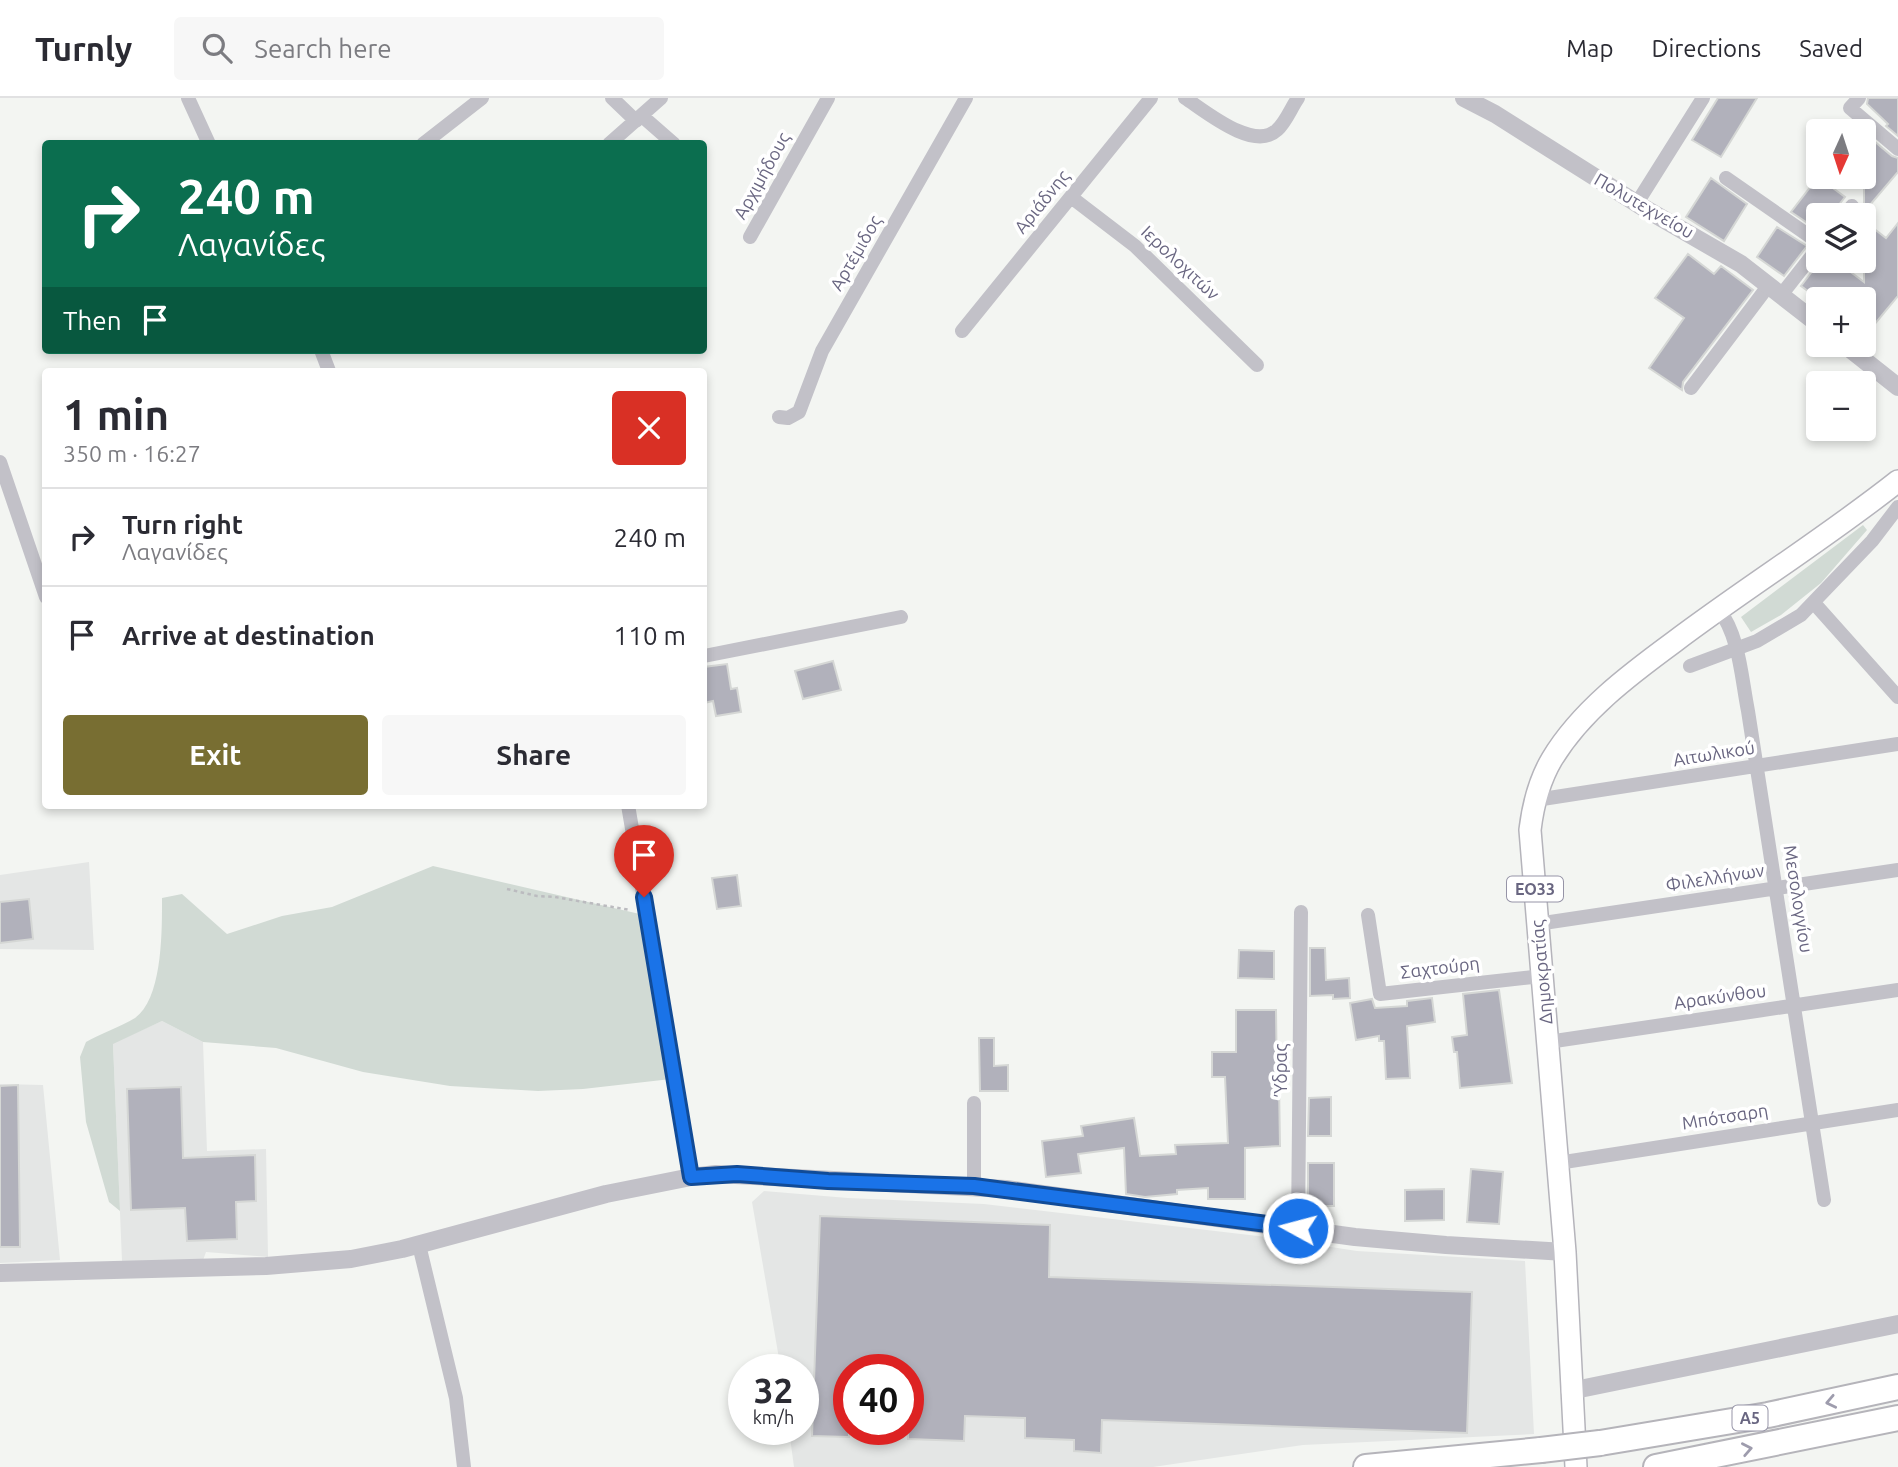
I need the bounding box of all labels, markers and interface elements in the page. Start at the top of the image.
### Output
search box [174,17,664,80]
icon: search [198,29,236,67]
text: Turnly [35,30,132,67]
text: Search here [254,34,392,63]
text: Map [1566,35,1613,62]
text: Directions [1651,35,1761,62]
text: Saved [1799,35,1863,62]
north arrow [1806,119,1876,189]
map controls [1806,119,1876,441]
street label: Αρχιμήδους [729,129,794,223]
street label: Αριάδνης [1010,166,1074,238]
icon: right [63,168,154,259]
text: 240 m [178,168,315,223]
street label: Πολυτεχνείου [1591,169,1698,242]
button: layers [1806,203,1876,273]
street label: Αρτέμιδος [826,211,886,294]
street label: Ιερολοχιτών [1138,221,1224,304]
text: Λαγανίδες [178,226,325,262]
button: + [1806,287,1876,357]
icon: arrive [136,301,174,339]
text: Then [63,306,122,335]
button: − [1806,371,1876,441]
text: 1 min [63,391,169,438]
button: close [612,391,686,465]
text: 350 m · 16:27 [63,441,201,466]
text: Turn right [122,510,243,539]
icon: right [63,518,101,556]
text: 240 m [614,523,686,552]
text: Λαγανίδες [122,539,228,564]
icon: arrive [63,616,101,654]
text: Arrive at destination [122,621,375,650]
text: 110 m [614,621,686,650]
button: Exit [63,715,368,795]
button: Share [382,715,686,795]
street label: Αιτωλικού [1671,737,1756,769]
pin [614,825,674,897]
icon: arrive [625,836,663,874]
street label: Μεσολογγίου [1781,844,1817,954]
street label: Φιλελλήνων [1664,859,1766,895]
road number: ΕΟ33 [1507,876,1563,902]
street label: Δημοκρατίας [1526,919,1557,1025]
street label: Σαχτούρη [1399,952,1481,982]
street label: Αρακύνθου [1672,980,1767,1012]
street label: Ύδρας [1270,1044,1291,1097]
street label: Μπότσαρη [1680,1099,1769,1133]
position arrow [1261,1191,1335,1265]
speed limit sign: 40 [833,1354,924,1445]
text: 32 [754,1370,793,1410]
one-way arrow [1825,1393,1837,1408]
road number: Α5 [1732,1406,1768,1430]
text: km/h [753,1407,794,1427]
one-way arrow [1741,1443,1753,1458]

